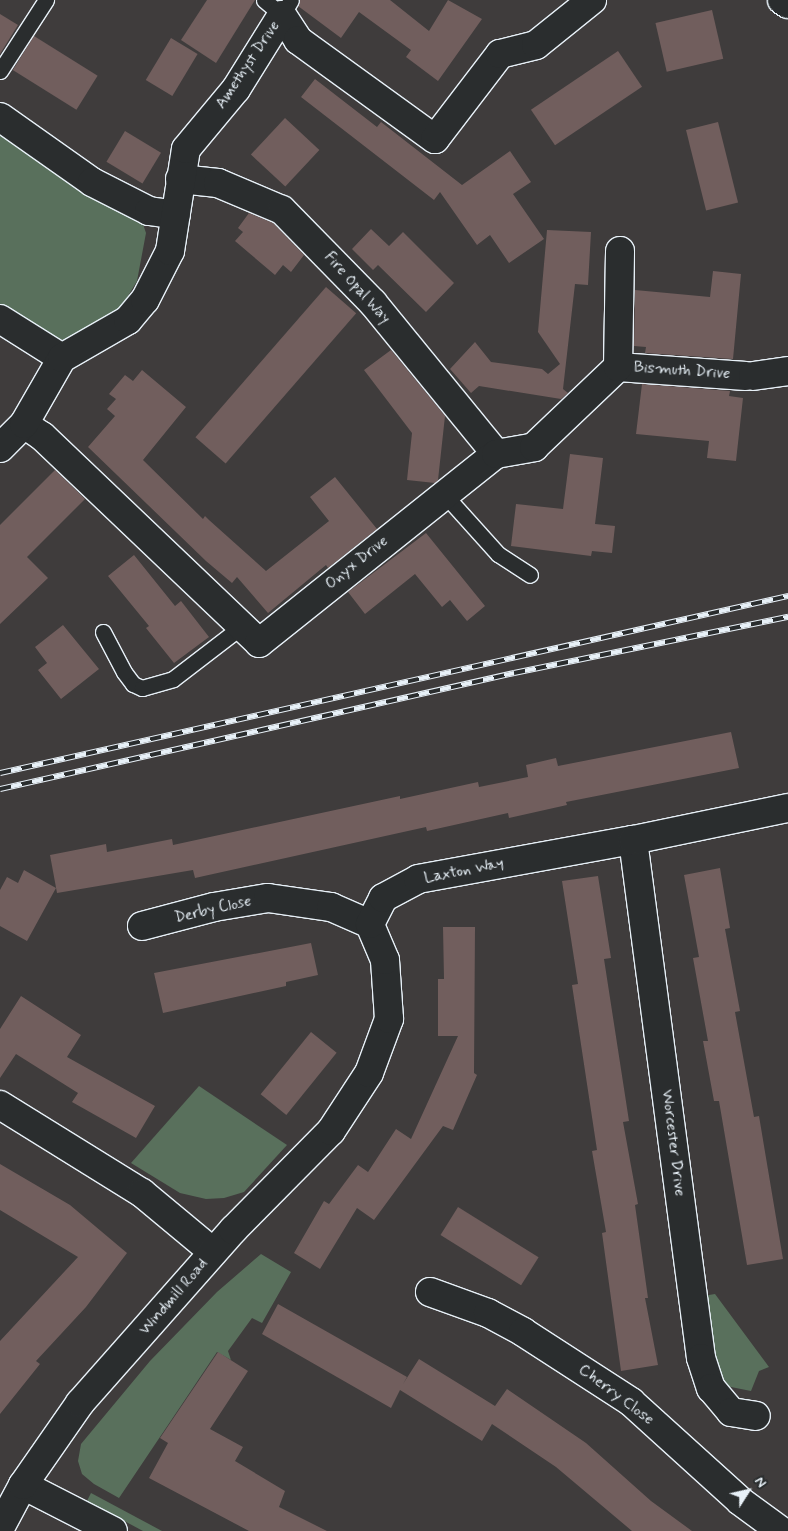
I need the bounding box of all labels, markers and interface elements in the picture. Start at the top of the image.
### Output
street label: Amethyst Drive [212,17,284,113]
street label: Fire Opal Way [319,247,395,329]
street label: Bismuth Drive [633,358,731,384]
street label: Onyx Drive [322,532,392,594]
street label: Laxton Way [422,854,506,888]
street label: Derby Close [171,892,255,928]
street label: Worcester Drive [657,1089,689,1197]
street label: Windmill Road [135,1255,213,1339]
street label: Cherry Close [574,1360,658,1430]
north arrow [723,1466,773,1516]
text: N [750,1473,770,1491]

